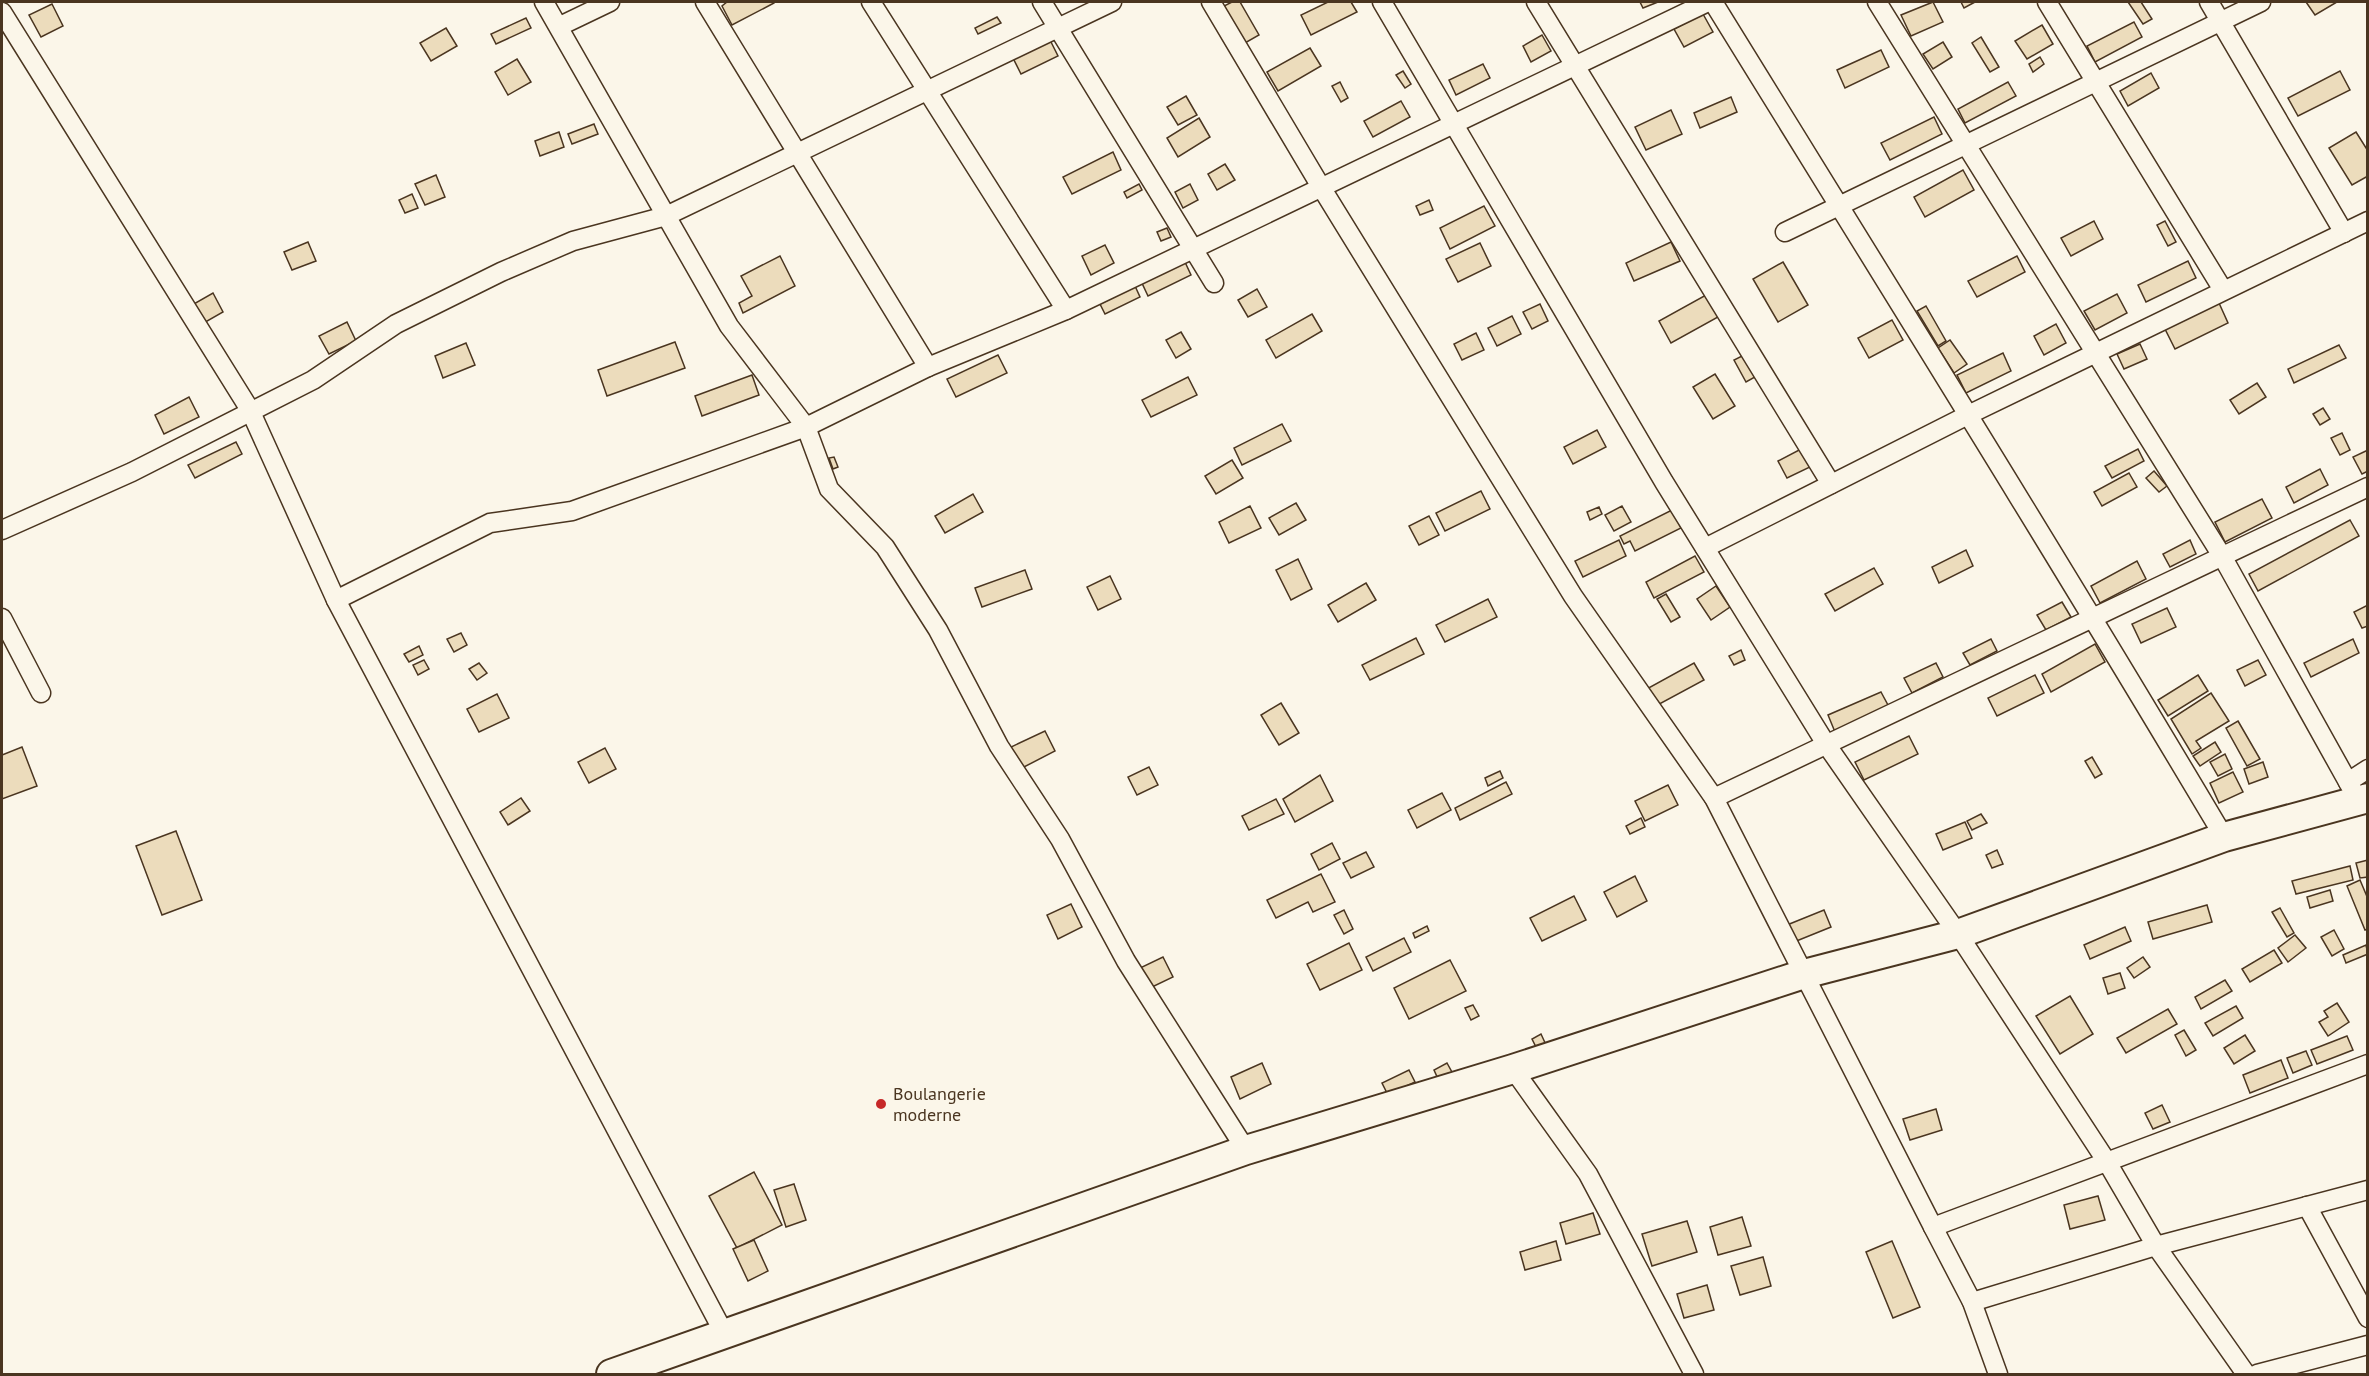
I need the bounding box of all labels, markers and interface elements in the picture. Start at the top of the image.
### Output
place label: Boulangerie moderne [893,1082,986,1126]
marker: Boulangerie moderne [874,1097,888,1111]

